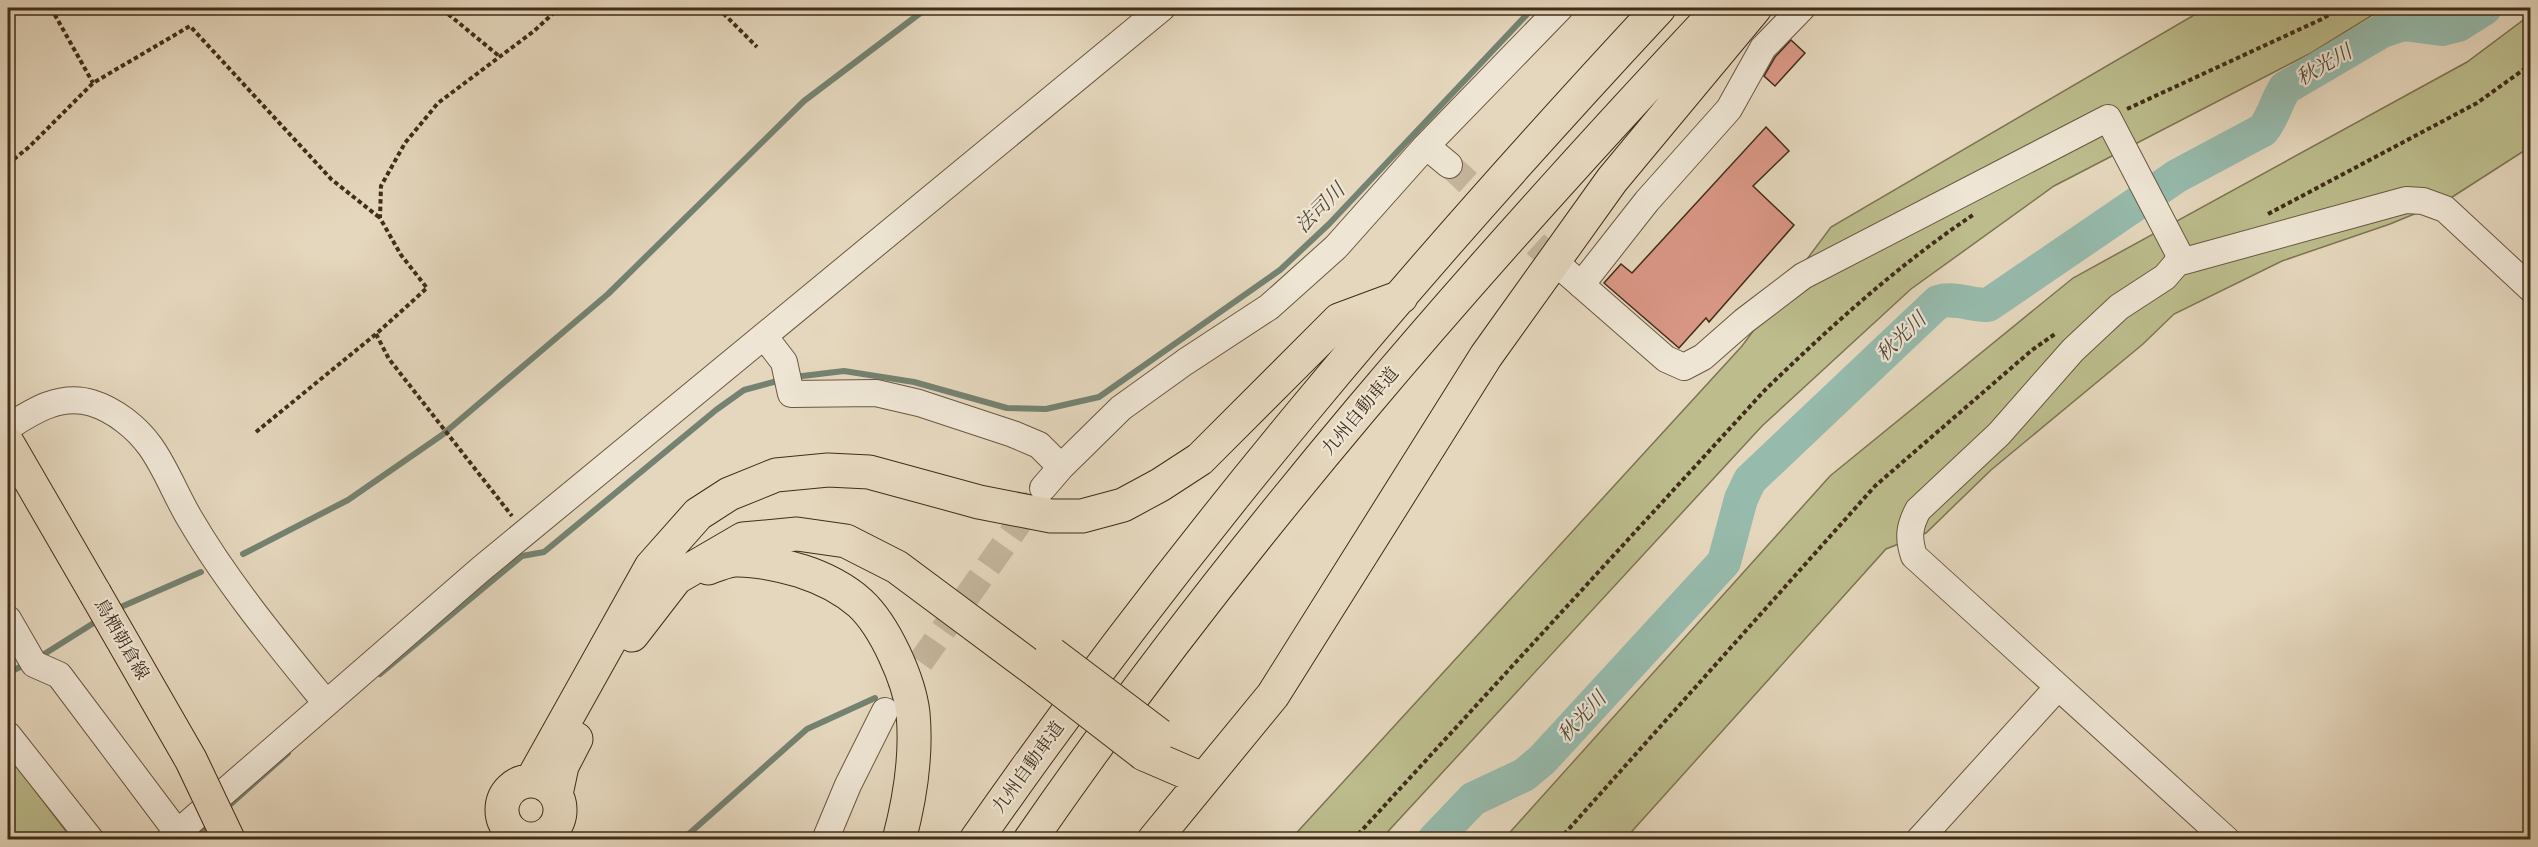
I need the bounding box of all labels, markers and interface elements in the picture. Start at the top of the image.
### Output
water label: 秋光川 [2291,37,2358,92]
water label: 法司川 [1289,176,1352,239]
water label: 秋光川 [1870,305,1933,368]
street label: 九州自動車道 [1316,362,1404,460]
street label: 鳥栖朝倉線 [89,594,155,684]
water label: 秋光川 [1552,684,1614,748]
street label: 九州自動車道 [987,716,1069,818]

